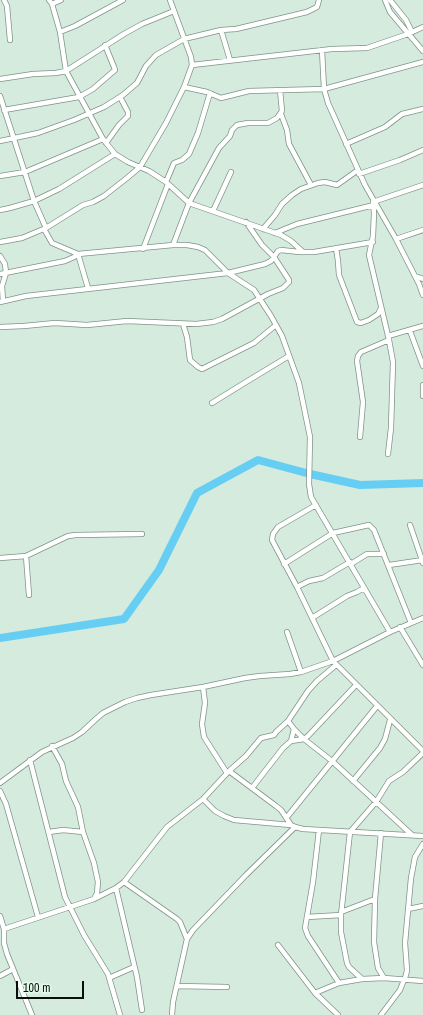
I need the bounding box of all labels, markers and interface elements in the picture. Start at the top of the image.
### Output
scale bar [18,973,86,999]
text: 100 m [23,980,50,996]

